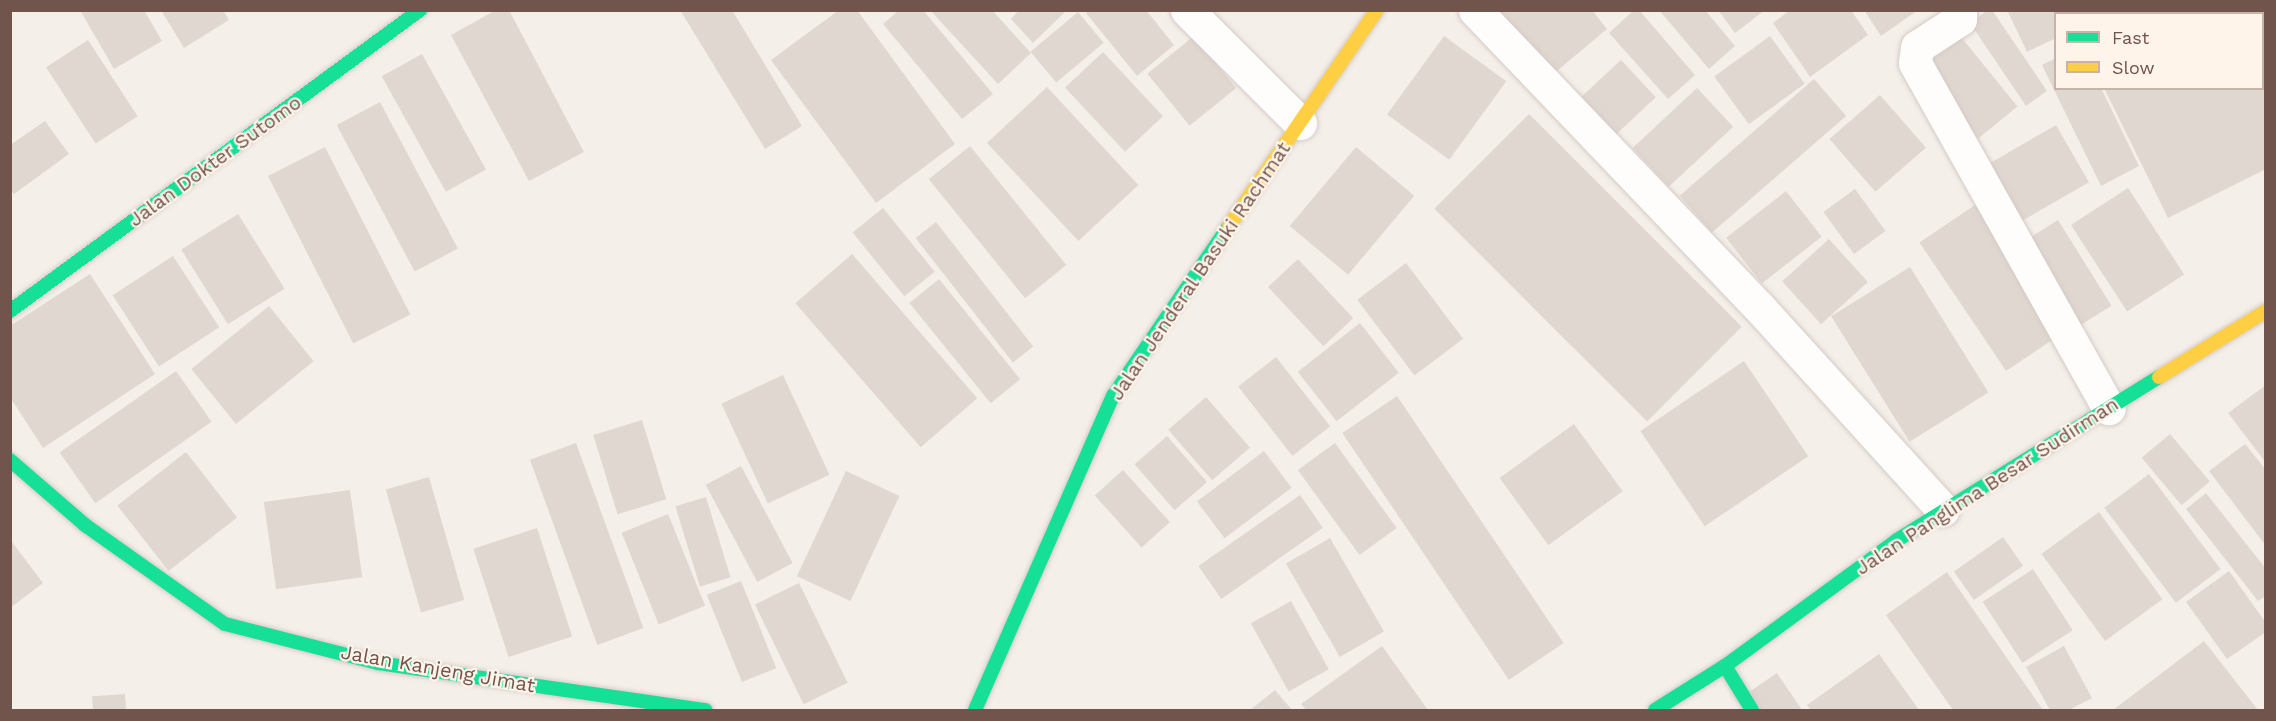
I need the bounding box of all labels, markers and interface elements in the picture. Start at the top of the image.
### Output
legend [2054,12,2264,90]
text: Fast [2112,27,2149,48]
text: Slow [2112,57,2155,78]
street label: Jalan Dokter Sutomo [124,90,306,232]
street label: Jalan Jenderal Basuki Rachmat [1104,137,1296,405]
street label: Jalan Panglima Besar Sudirman [1851,392,2123,580]
street label: Jalan Kanjeng Jimat [339,640,537,698]

